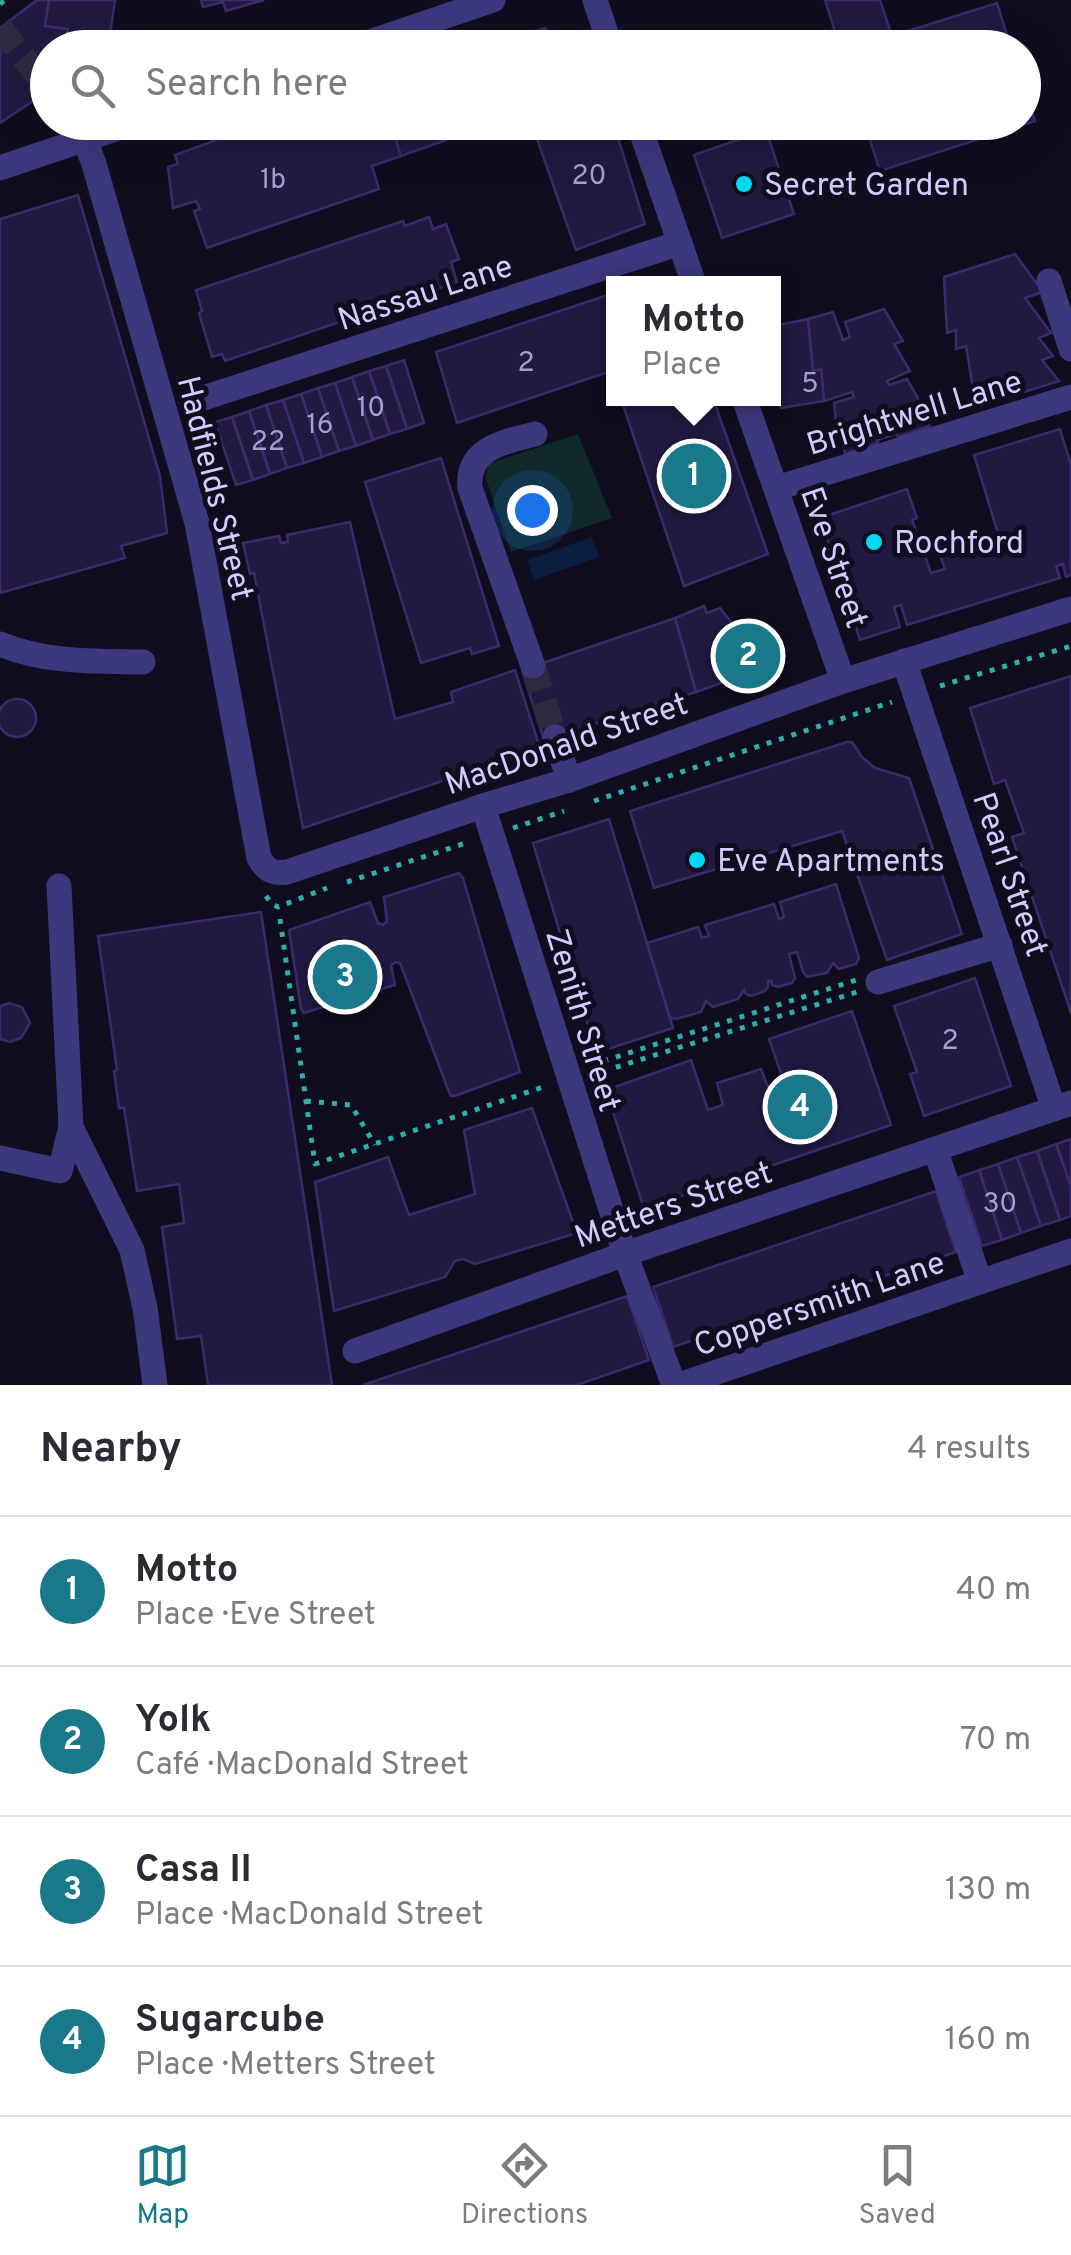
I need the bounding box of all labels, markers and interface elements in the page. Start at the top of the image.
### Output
search box [30,30,1041,140]
icon: search [65,58,120,113]
text: Search here [145,61,348,110]
house number: 20 [571,159,607,195]
house number: 1b [260,163,286,199]
place label: Secret Garden [764,167,969,207]
marker: Secret Garden [733,173,755,195]
street label: Nassau Lane [333,248,518,342]
popup [606,276,781,406]
text: Motto [642,297,745,346]
house number: 2 [517,346,535,382]
text: Place [642,346,721,386]
street label: Brightwell Lane [802,363,1028,467]
house number: 5 [801,367,819,403]
street label: Hadfields Street [166,372,260,605]
house number: 10 [357,391,385,427]
house number: 16 [306,408,334,444]
house number: 22 [251,425,285,461]
pin: 1 [662,438,726,514]
street label: Eve Street [789,482,875,634]
your location [507,485,558,536]
place label: Rochford [894,525,1024,565]
marker: Rochford [863,531,885,553]
pin: 2 [716,618,780,694]
street label: MacDonald Street [440,686,694,806]
street label: Pearl Street [961,788,1055,962]
place label: Eve Apartments [717,843,945,883]
marker: Eve Apartments [686,849,708,871]
street label: Zenith Street [534,925,628,1117]
pin: 3 [312,940,378,1014]
house number: 2 [941,1024,959,1060]
pin: 4 [768,1070,832,1144]
street label: Metters Street [570,1154,778,1259]
house number: 30 [983,1187,1017,1223]
street label: Coppersmith Lane [689,1244,951,1368]
text: Nearby [40,1424,182,1477]
text: 4 results [907,1430,1031,1470]
text: Motto [135,1547,238,1596]
text: 1 [66,1571,79,1611]
text: 40 m [956,1571,1031,1611]
text: Place · Eve Street [135,1596,376,1636]
text: Yolk [135,1697,211,1746]
text: 2 [63,1721,82,1761]
text: 70 m [960,1721,1031,1761]
text: Café · MacDonald Street [135,1746,469,1786]
text: Casa II [135,1847,252,1896]
text: 3 [63,1871,82,1911]
text: 130 m [945,1871,1031,1911]
text: Place · MacDonald Street [135,1896,484,1936]
text: Sugarcube [135,1997,325,2046]
text: 4 [62,2021,83,2061]
text: 160 m [945,2021,1031,2061]
text: Place · Metters Street [135,2046,436,2086]
tab: Map [135,2138,190,2234]
tab: Directions [461,2138,588,2234]
tab: Saved [859,2138,936,2234]

